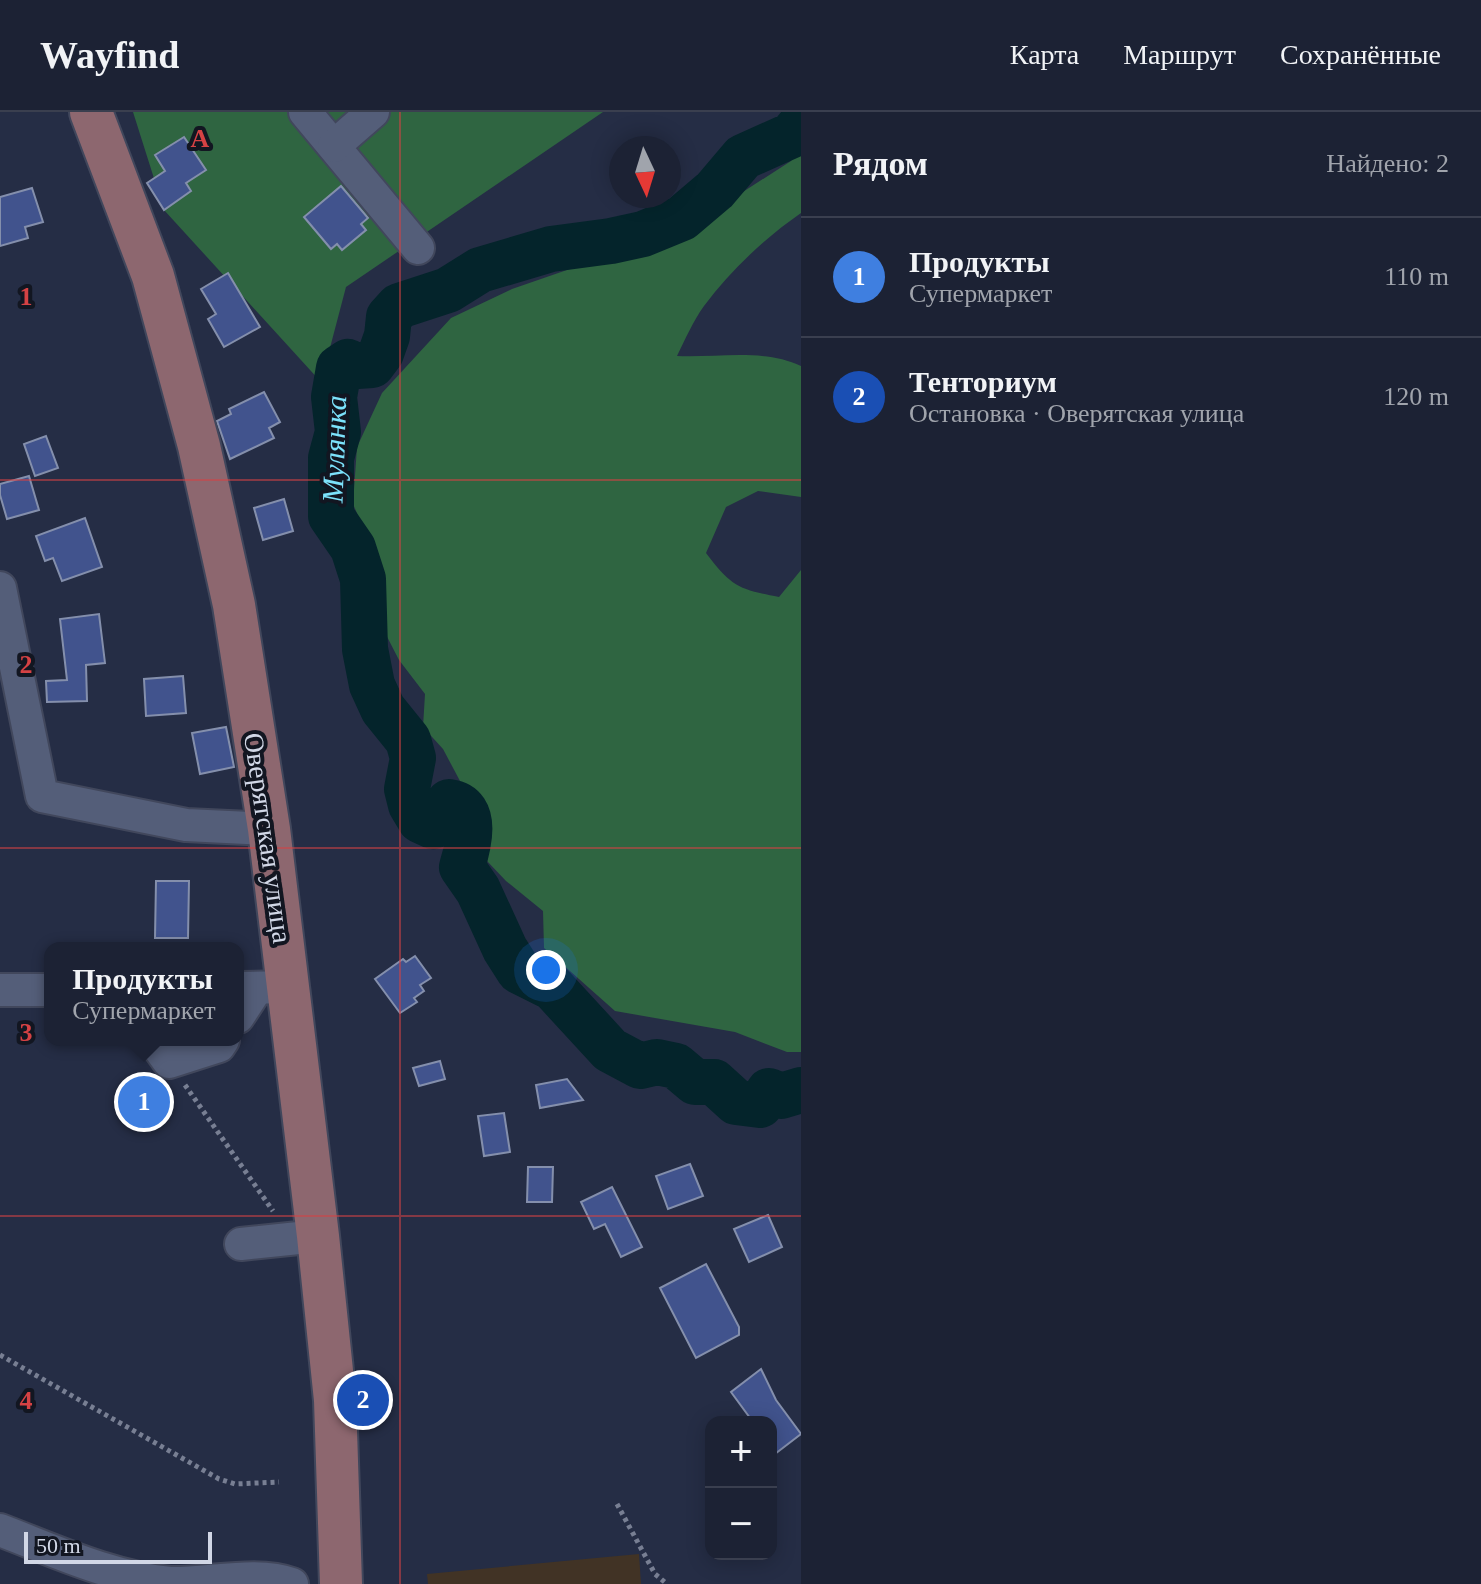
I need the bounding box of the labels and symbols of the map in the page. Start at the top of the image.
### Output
text: A [191,124,210,153]
north arrow [609,136,681,208]
text: 1 [20,282,33,311]
water label: Мулянка [316,395,352,504]
text: 2 [20,650,33,679]
street label: Оверятская улица [238,731,298,946]
your location [526,950,566,990]
text: 3 [20,1018,33,1047]
pin: 1 [118,1072,170,1132]
pin: 2 [337,1370,389,1430]
text: 4 [20,1386,33,1415]
scale bar [24,1528,212,1564]

